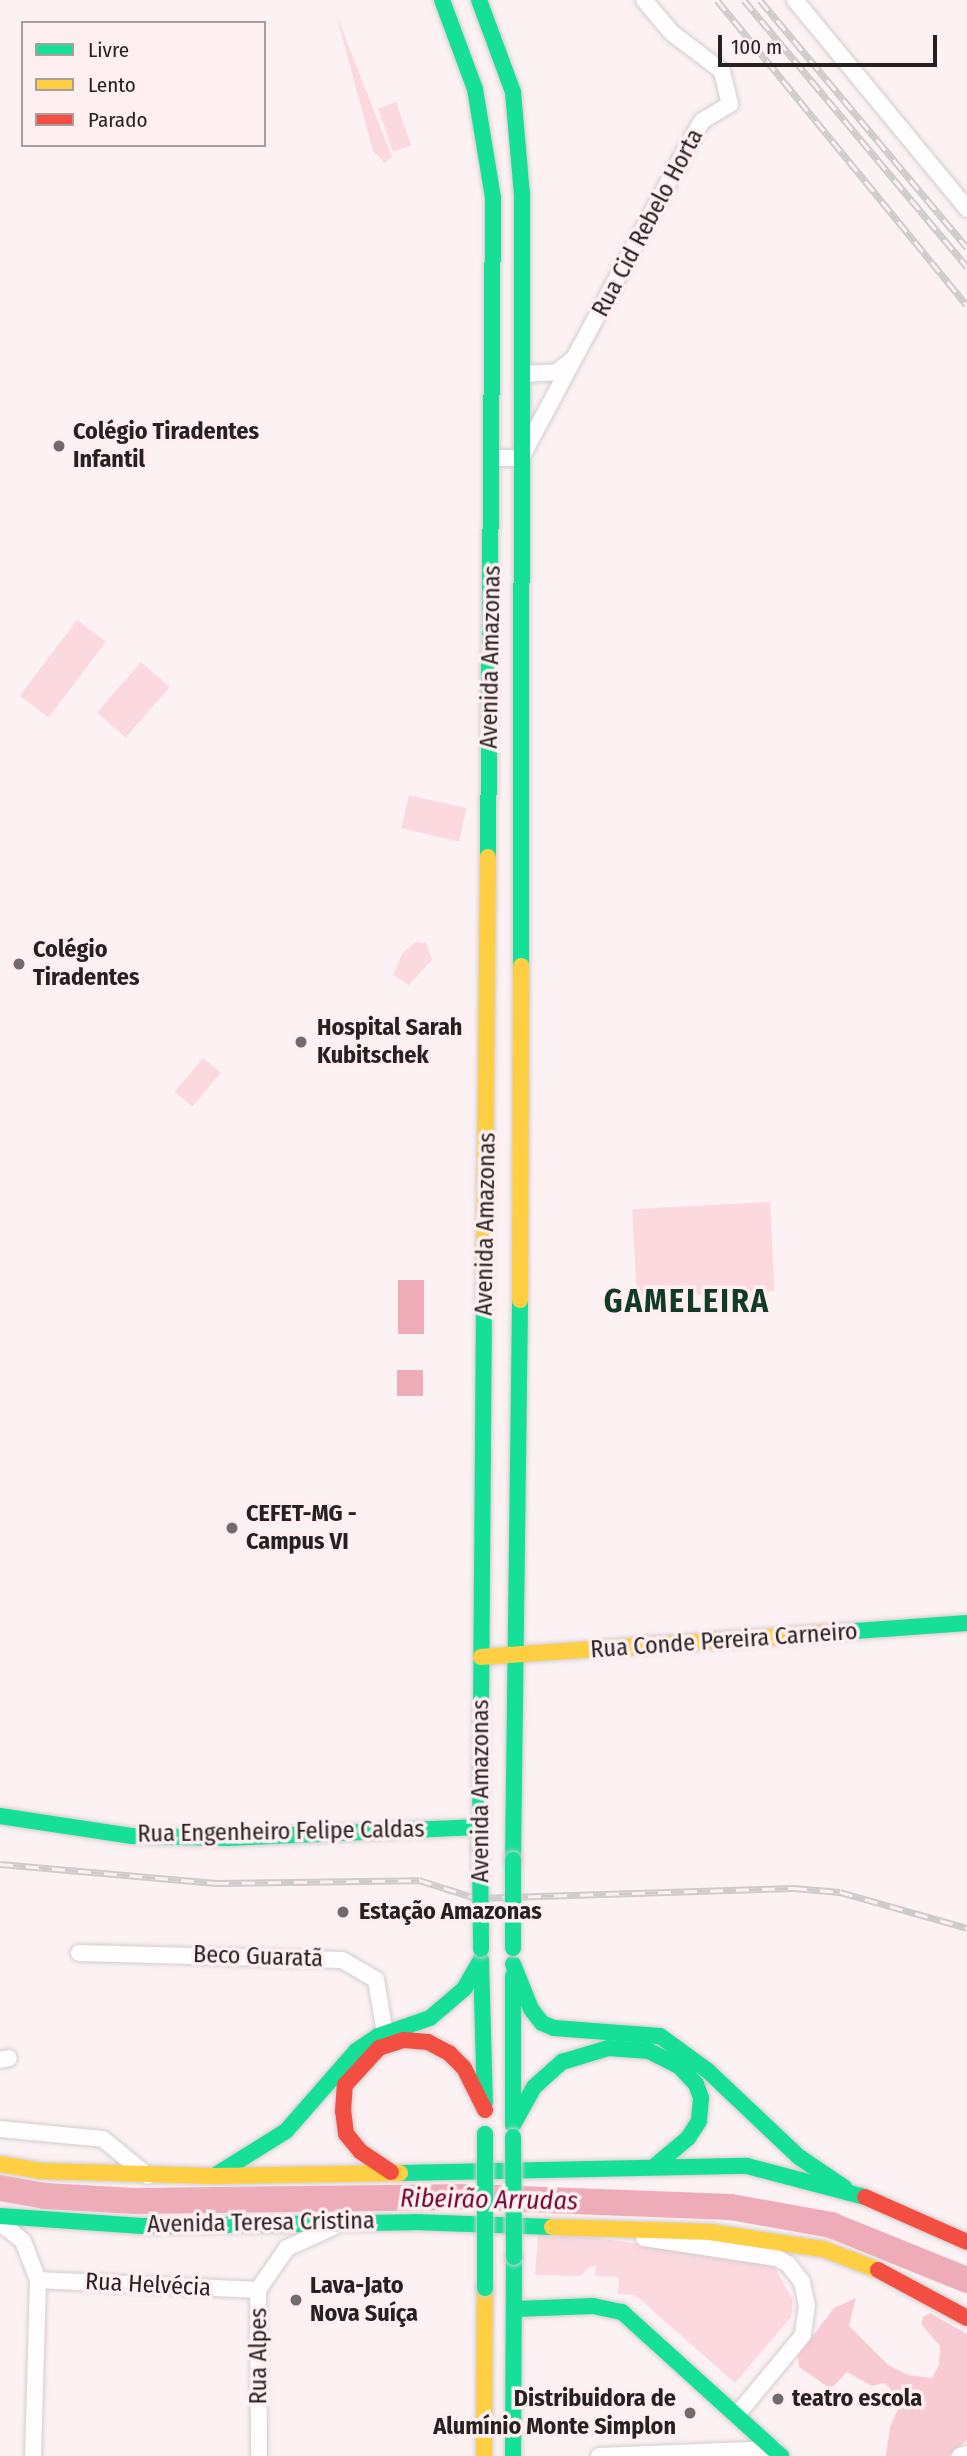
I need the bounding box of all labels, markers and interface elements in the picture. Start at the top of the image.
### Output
legend [21,21,266,147]
scale bar [722,21,941,65]
text: 100 m [731,34,782,60]
text: Livre [88,37,129,63]
text: Lento [88,72,136,98]
text: Parado [88,107,147,133]
street label: Rua Cid Rebelo Horta [586,124,710,322]
place label: Colégio Tiradentes Infantil [73,418,259,474]
marker: Colégio Tiradentes Infantil [51,438,67,454]
street label: Avenida Amazonas [475,565,507,749]
place label: Colégio Tiradentes [33,936,140,992]
marker: Colégio Tiradentes [11,956,27,972]
place label: Hospital Sarah Kubitschek [317,1014,462,1070]
marker: Hospital Sarah Kubitschek [291,1032,311,1052]
street label: Avenida Amazonas [470,1132,502,1316]
district label: GAMELEIRA [605,1282,769,1320]
place label: CEFET-MG - Campus VI [246,1500,357,1556]
marker: CEFET-MG - Campus VI [224,1520,240,1536]
street label: Rua Conde Pereira Carneiro [589,1617,859,1665]
street label: Avenida Amazonas [467,1699,495,1883]
street label: Rua Engenheiro Felipe Caldas [137,1815,425,1849]
place label: Estação Amazonas [359,1898,542,1926]
marker: Estação Amazonas [333,1902,353,1922]
street label: Beco Guaratã [193,1940,323,1974]
water label: Ribeirão Arrudas [400,2183,578,2217]
street label: Avenida Teresa Cristina [147,2207,375,2239]
street label: Rua Helvécia [84,2267,212,2303]
place label: Lava-Jato Nova Suíça [310,2272,418,2328]
marker: Lava-Jato Nova Suíça [288,2292,304,2308]
street label: Rua Alpes [245,2308,273,2404]
place label: Distribuidora de Alumínio Monte Simplon [433,2385,676,2441]
place label: teatro escola [792,2385,922,2413]
marker: teatro escola [770,2391,786,2407]
marker: Distribuidora de Alumínio Monte Simplon [682,2405,698,2421]

